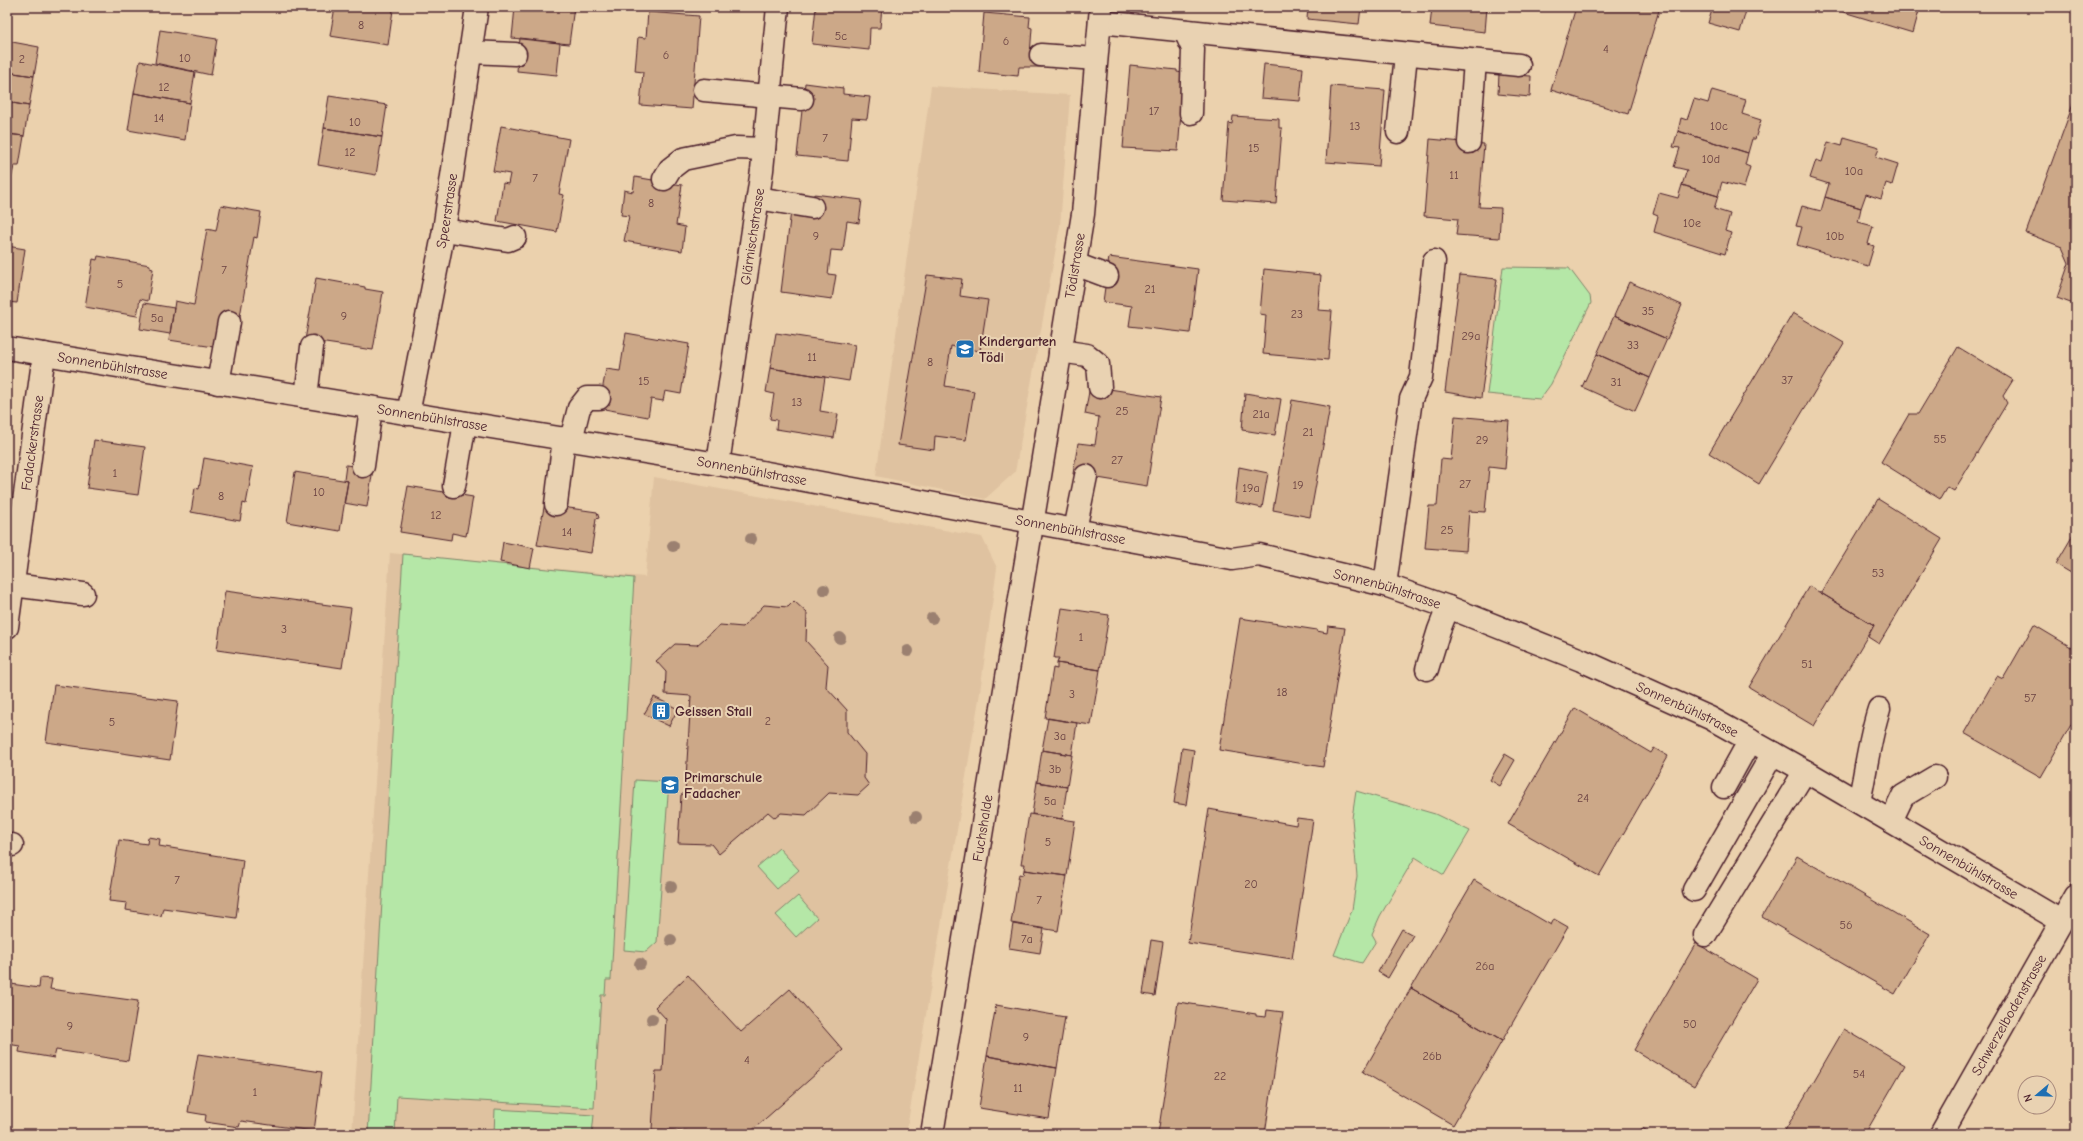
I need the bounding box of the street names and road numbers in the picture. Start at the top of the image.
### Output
street label: Speerstrasse [433,172,461,250]
street label: Glärnischstrasse [737,187,768,286]
street label: Tödistrasse [1061,232,1089,300]
street label: Sonnenbühlstrasse [56,348,169,383]
street label: Fadackerstrasse [18,394,47,491]
street label: Sonnenbühlstrasse [376,401,489,435]
street label: Sonnenbühlstrasse [696,453,808,489]
street label: Sonnenbühlstrasse [1014,511,1127,548]
street label: Sonnenbühlstrasse [1332,565,1443,613]
street label: Sonnenbühlstrasse [1633,678,1741,741]
street label: Fuchshalde [969,793,997,863]
street label: Sonnenbühlstrasse [1916,832,2021,903]
street label: Schwerzelbodenstrasse [1968,951,2050,1079]

